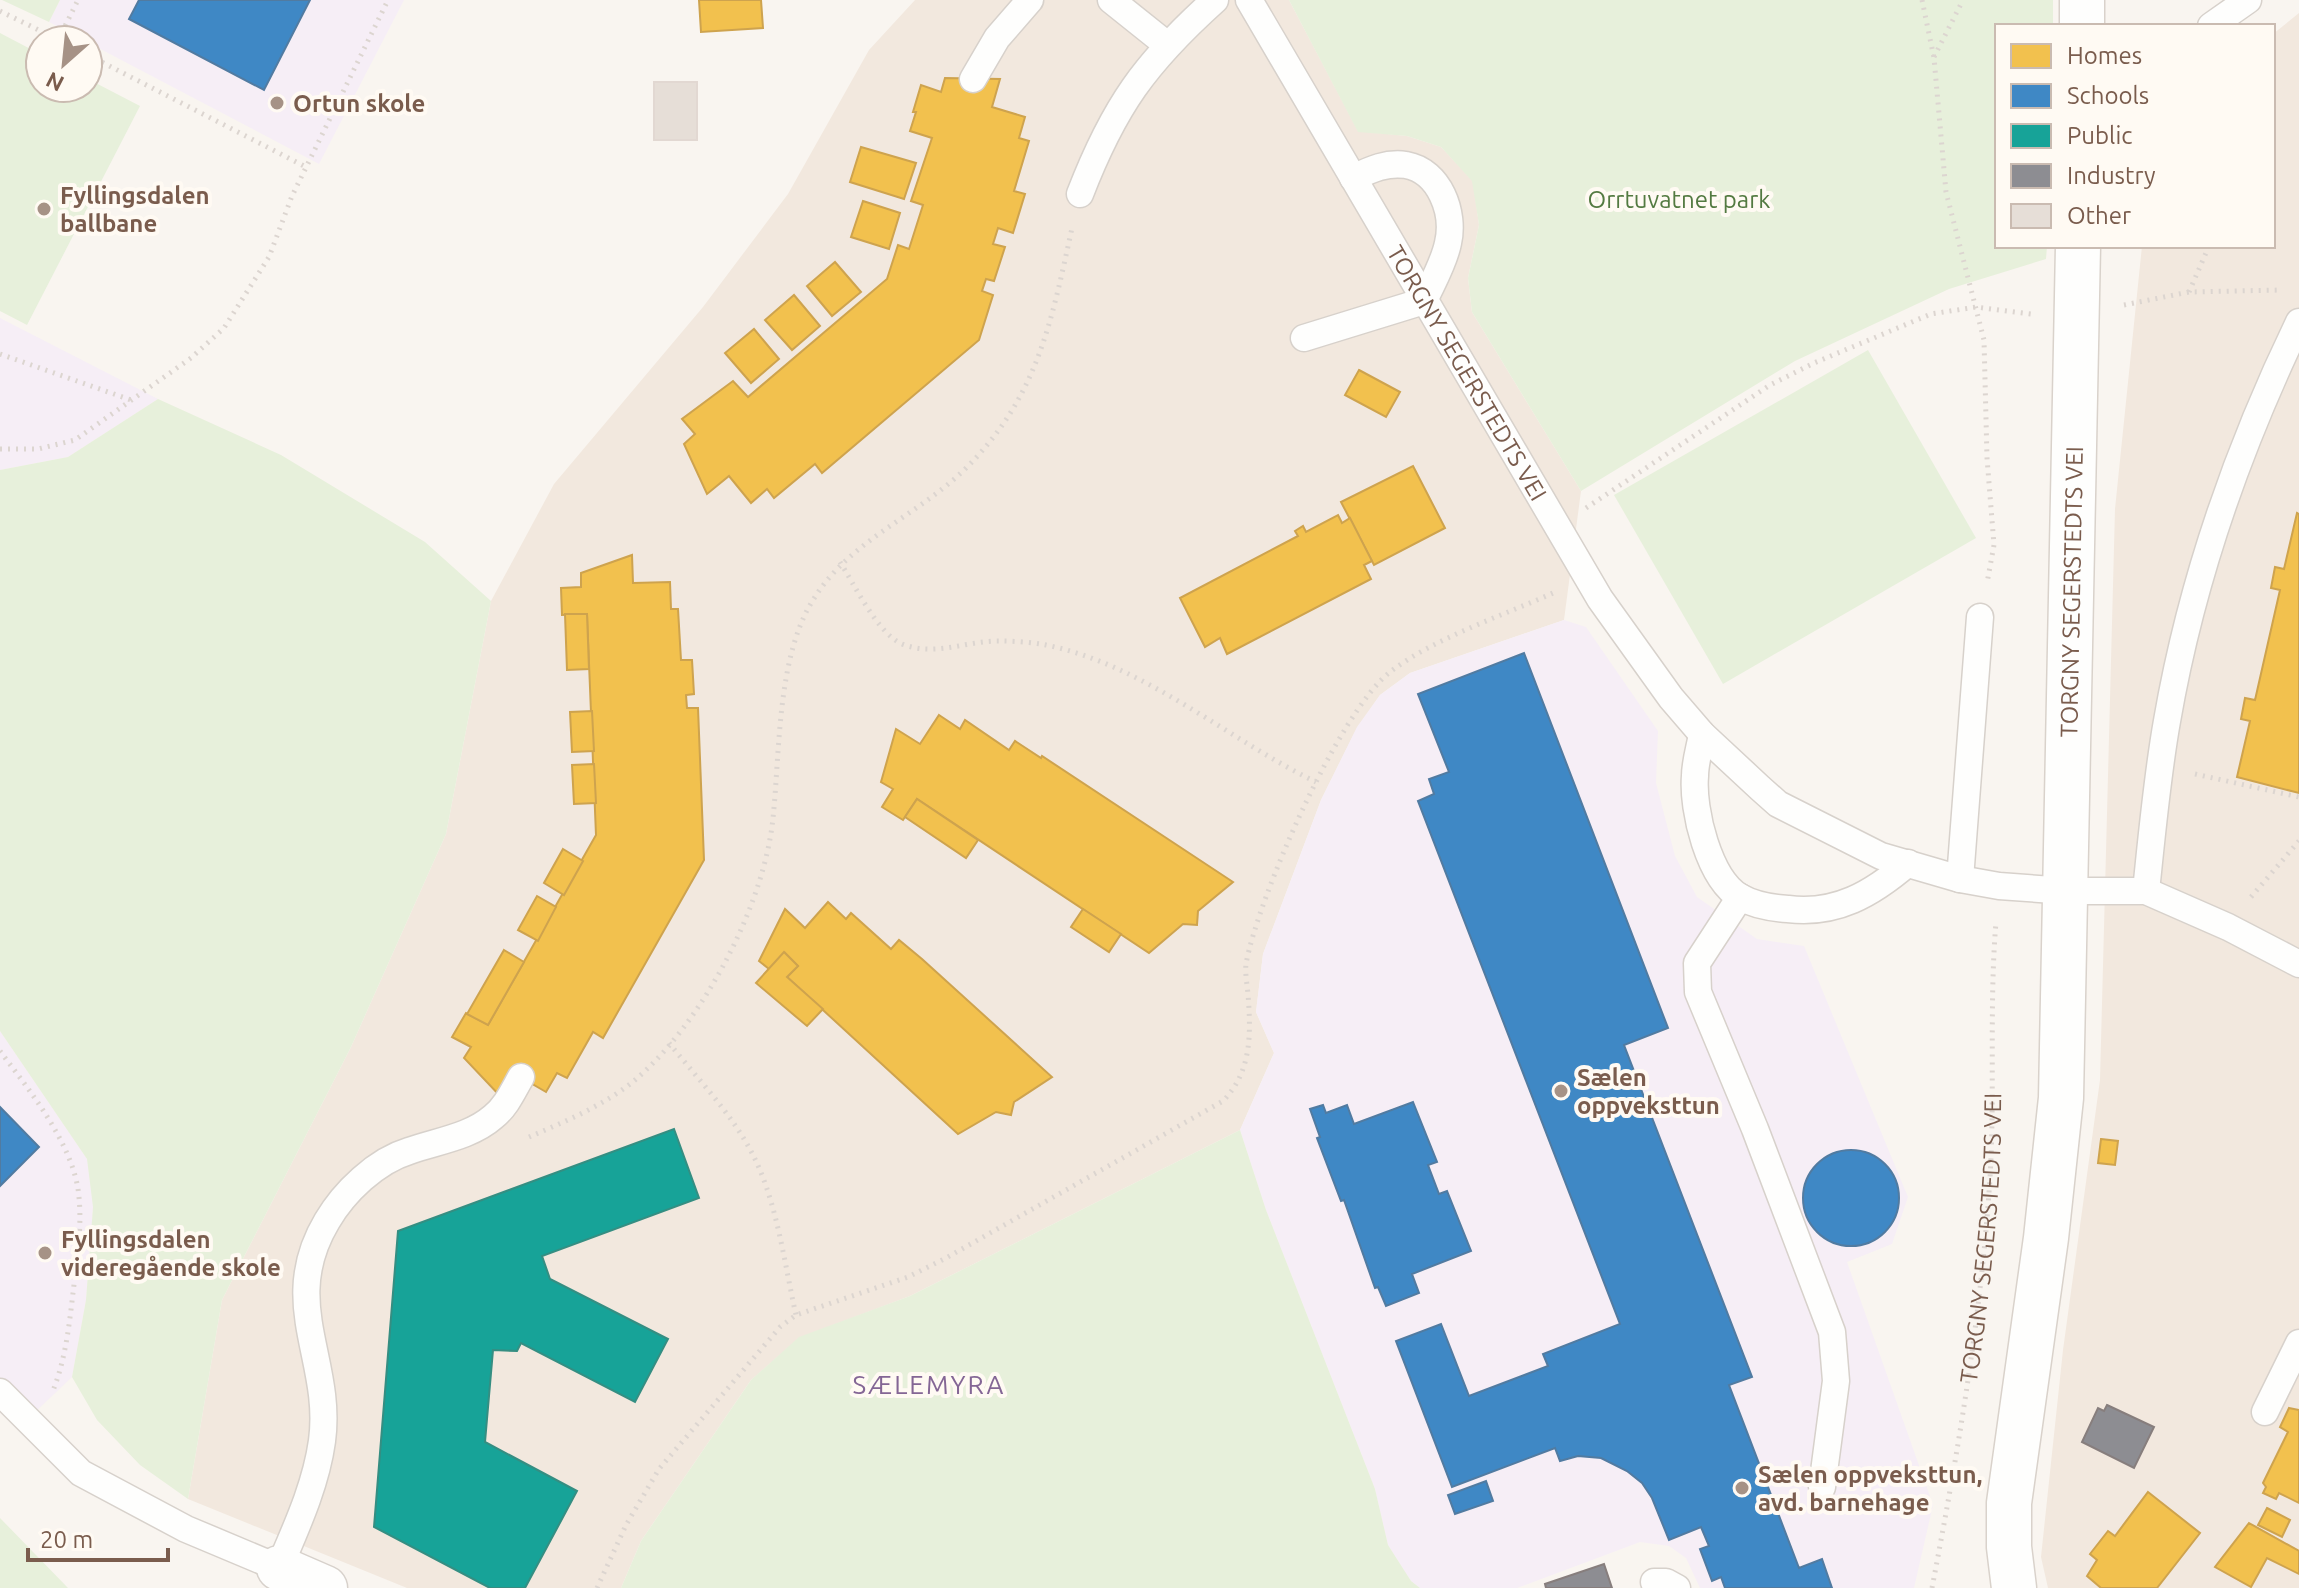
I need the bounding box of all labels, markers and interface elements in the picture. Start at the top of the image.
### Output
north arrow [24,24,104,104]
legend [1995,24,2275,248]
text: Homes [2067,42,2142,69]
text: N [42,67,68,97]
text: Schools [2067,82,2149,109]
place label: Ortun skole [293,90,425,117]
marker: Ortun skole [268,94,286,112]
text: Public [2067,122,2132,149]
text: Industry [2067,162,2156,189]
place label: Fyllingsdalen ballbane [60,182,210,237]
park label: Orrtuvatnet park [1588,186,1770,213]
marker: Fyllingsdalen ballbane [35,200,53,218]
text: Other [2067,202,2131,229]
street label: TORGNY SEGERSTEDTS VEI [1382,240,1553,505]
street label: TORGNY SEGERSTEDTS VEI [2055,446,2088,738]
place label: Sælen oppveksttun [1577,1064,1720,1119]
marker: Sælen oppveksttun [1552,1082,1570,1100]
street label: TORGNY SEGERSTEDTS VEI [1954,1093,2006,1385]
place label: Fyllingsdalen videregående skole [61,1226,281,1281]
marker: Fyllingsdalen videregående skole [36,1244,54,1262]
district label: SÆLEMYRA [853,1370,1005,1399]
place label: Sælen oppveksttun, avd. barnehage [1758,1461,1982,1516]
marker: Sælen oppveksttun, avd. barnehage [1733,1479,1751,1497]
scale bar [28,1512,168,1562]
text: 20 m [40,1526,93,1553]

